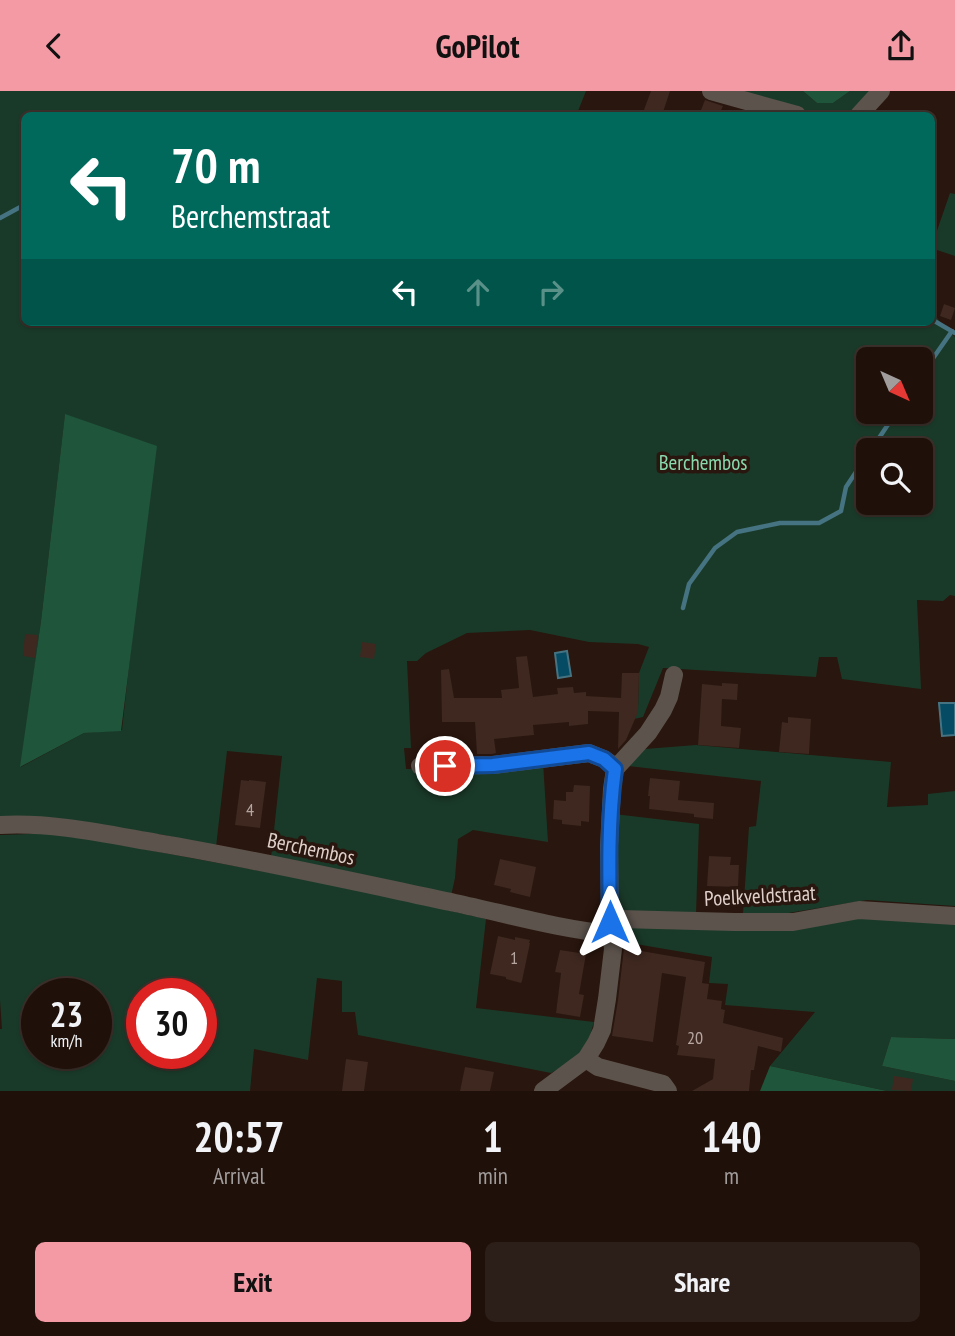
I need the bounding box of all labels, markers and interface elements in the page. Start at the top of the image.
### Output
text: GoPilot [435,25,520,67]
icon: back [35,27,73,65]
icon: share [882,27,920,65]
text: 70 m [171,133,260,197]
icon: left [56,140,147,231]
text: Berchemstraat [171,195,330,237]
icon: left [386,273,424,311]
icon: ahead [459,273,497,311]
icon: right [532,273,570,311]
north arrow [856,347,933,423]
map controls [856,347,933,515]
button: search [856,438,933,515]
park label: Berchembos [659,449,747,476]
pin [415,736,475,796]
icon: arrive [426,747,464,785]
house number: 4 [246,798,254,821]
street label: Berchembos [265,826,357,871]
street label: Poelkveldstraat [704,879,817,912]
position arrow [573,885,647,959]
house number: 1 [510,946,518,969]
speed limit sign: 30 [126,978,217,1069]
text: 23 [50,991,83,1037]
house number: 20 [687,1026,703,1049]
text: km/h [51,1029,82,1052]
text: 20:57 [193,1109,284,1164]
text: 1 [483,1109,503,1164]
text: 140 [701,1109,762,1164]
text: Arrival [213,1161,265,1190]
text: min [478,1161,508,1190]
text: m [724,1161,739,1190]
button: Exit [35,1242,471,1322]
button: Share [485,1242,920,1322]

